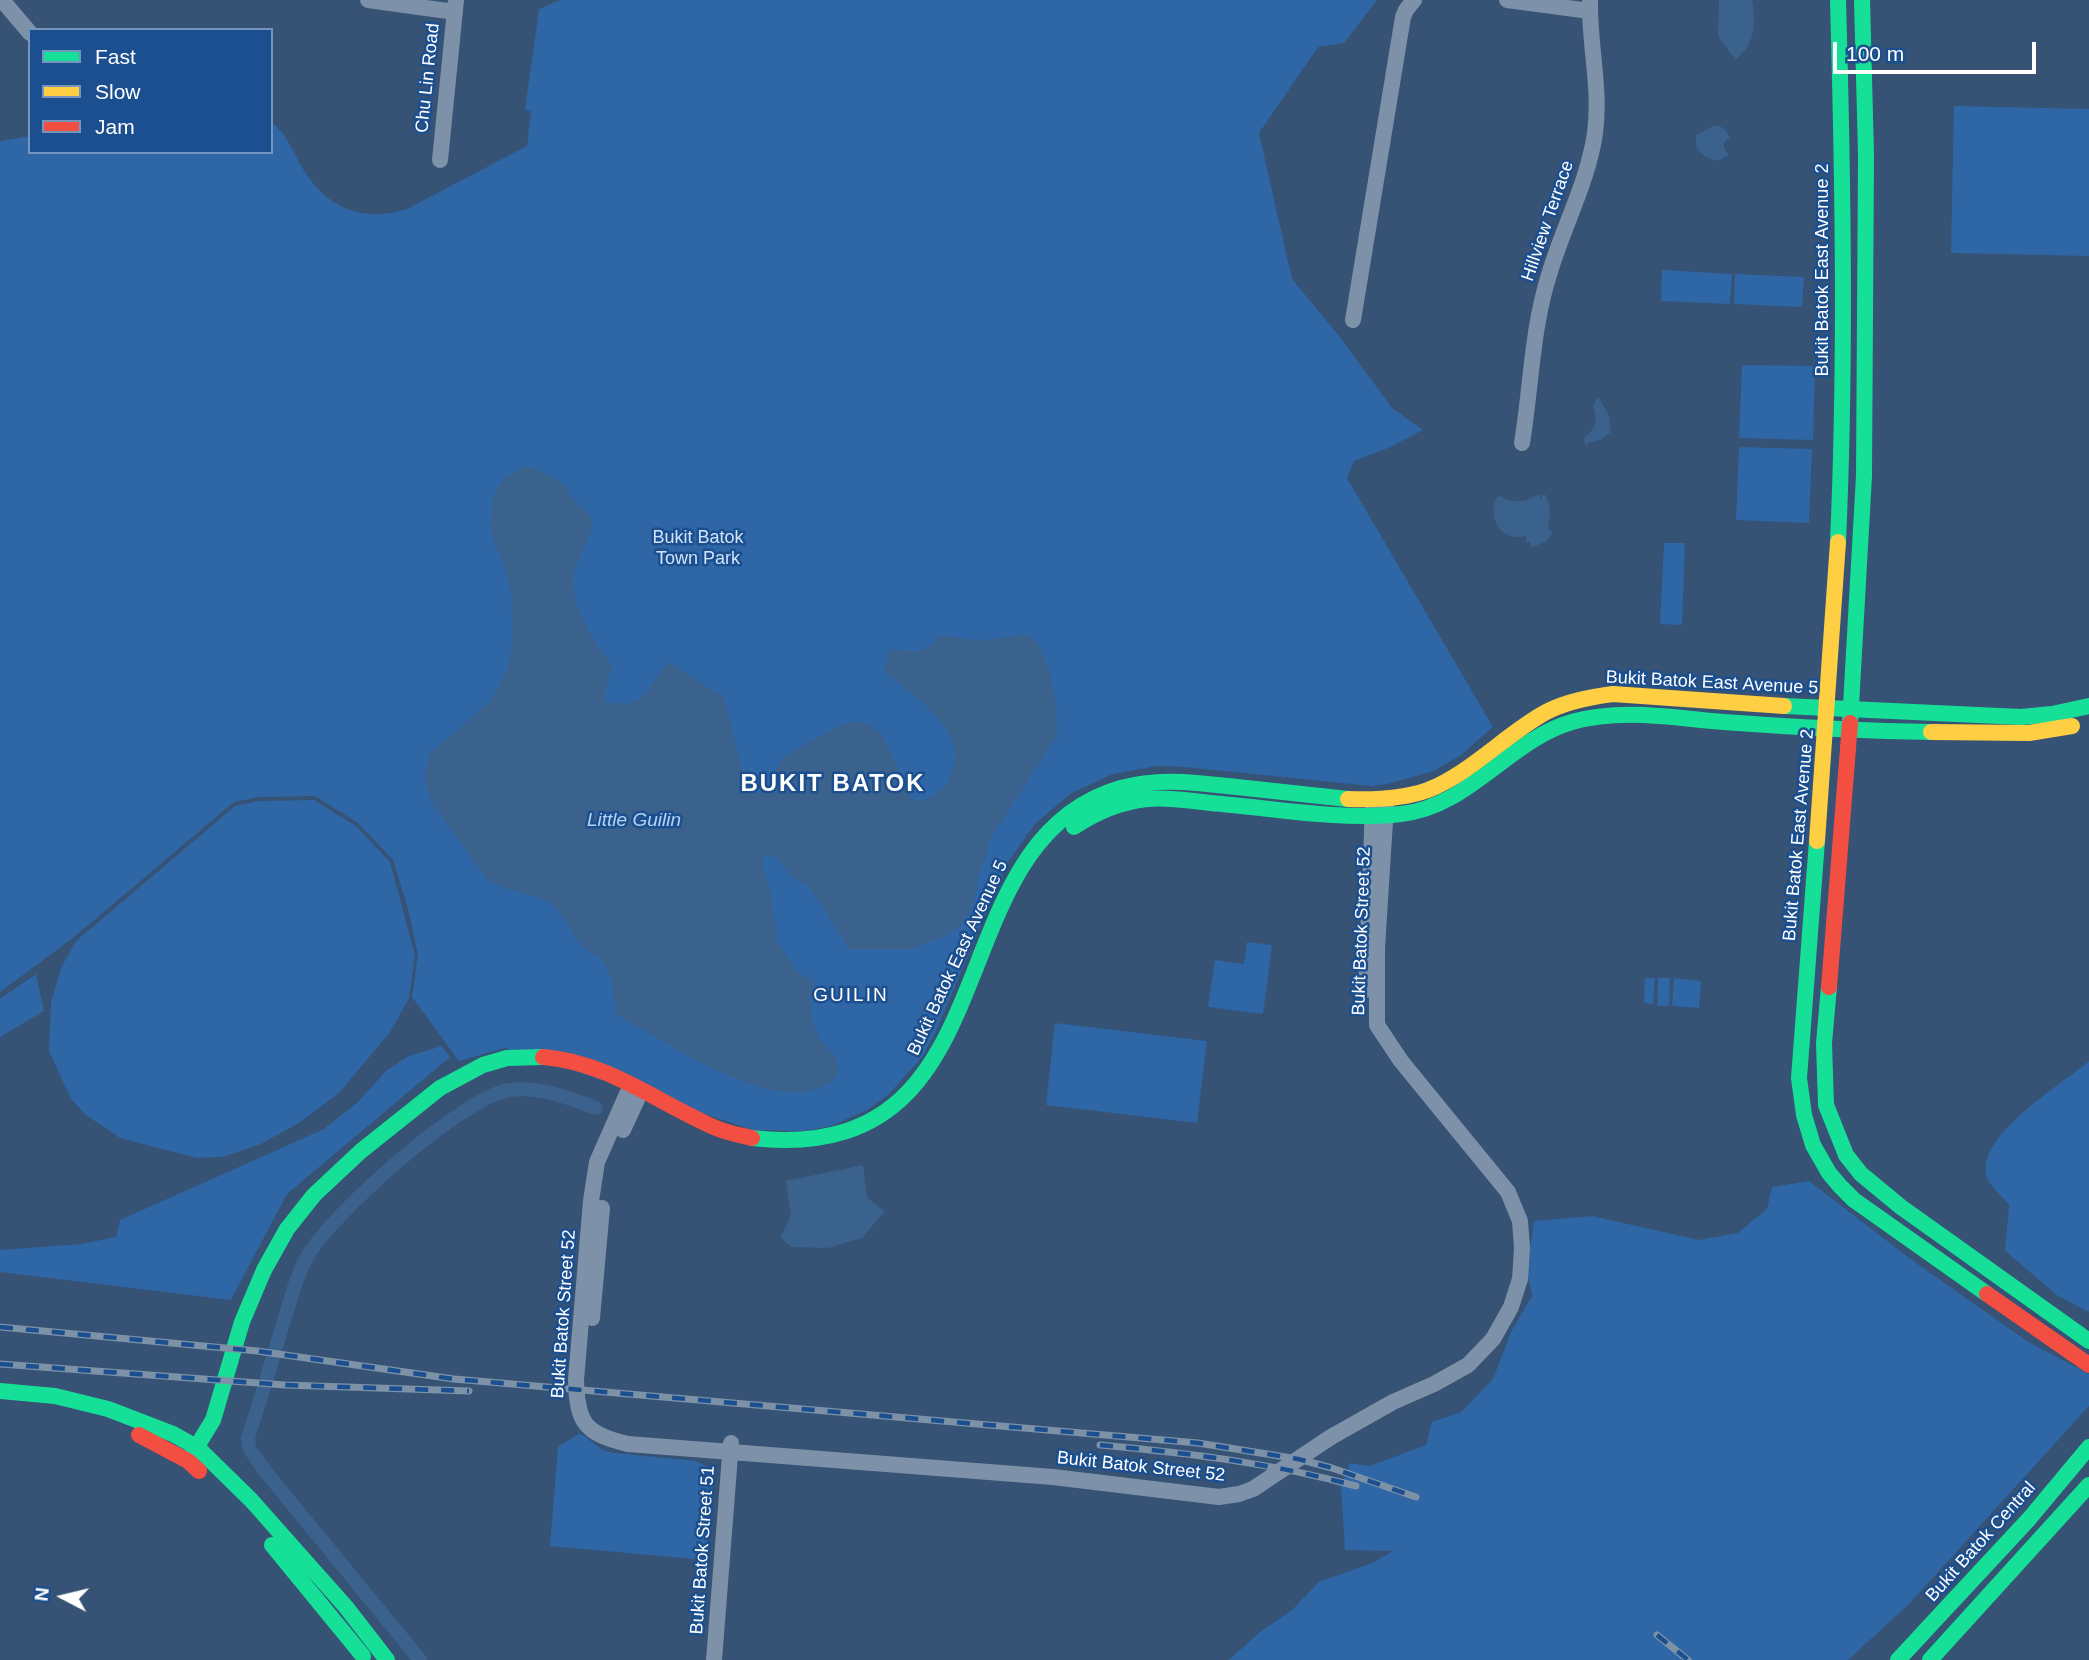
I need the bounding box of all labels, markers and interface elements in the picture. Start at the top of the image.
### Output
street label: Chu Lin Road [412,22,444,134]
legend [28,28,273,154]
scale bar [1837,28,2040,72]
text: 100 m [1846,42,1904,65]
text: Fast [95,45,136,68]
text: Slow [95,80,141,103]
text: Jam [95,115,135,138]
street label: Hillview Terrace [1517,158,1579,284]
street label: Bukit Batok East Avenue 2 [1812,164,1834,376]
park label: Bukit Batok Town Park [652,527,744,570]
street label: Bukit Batok East Avenue 5 [1605,667,1819,699]
street label: Bukit Batok East Avenue 2 [1779,728,1819,942]
district label: BUKIT BATOK [742,770,924,798]
water label: Little Guilin [587,810,681,832]
street label: Bukit Batok Street 52 [1348,846,1376,1016]
street label: Bukit Batok East Avenue 5 [903,857,1013,1059]
district label: GUILIN [814,985,888,1007]
street label: Bukit Batok Street 52 [547,1229,581,1399]
street label: Bukit Batok Street 52 [1056,1447,1226,1487]
street label: Bukit Batok Street 51 [686,1465,720,1635]
street label: Bukit Batok Central [1921,1478,2041,1606]
north arrow [28,1562,98,1632]
text: N [30,1586,53,1602]

